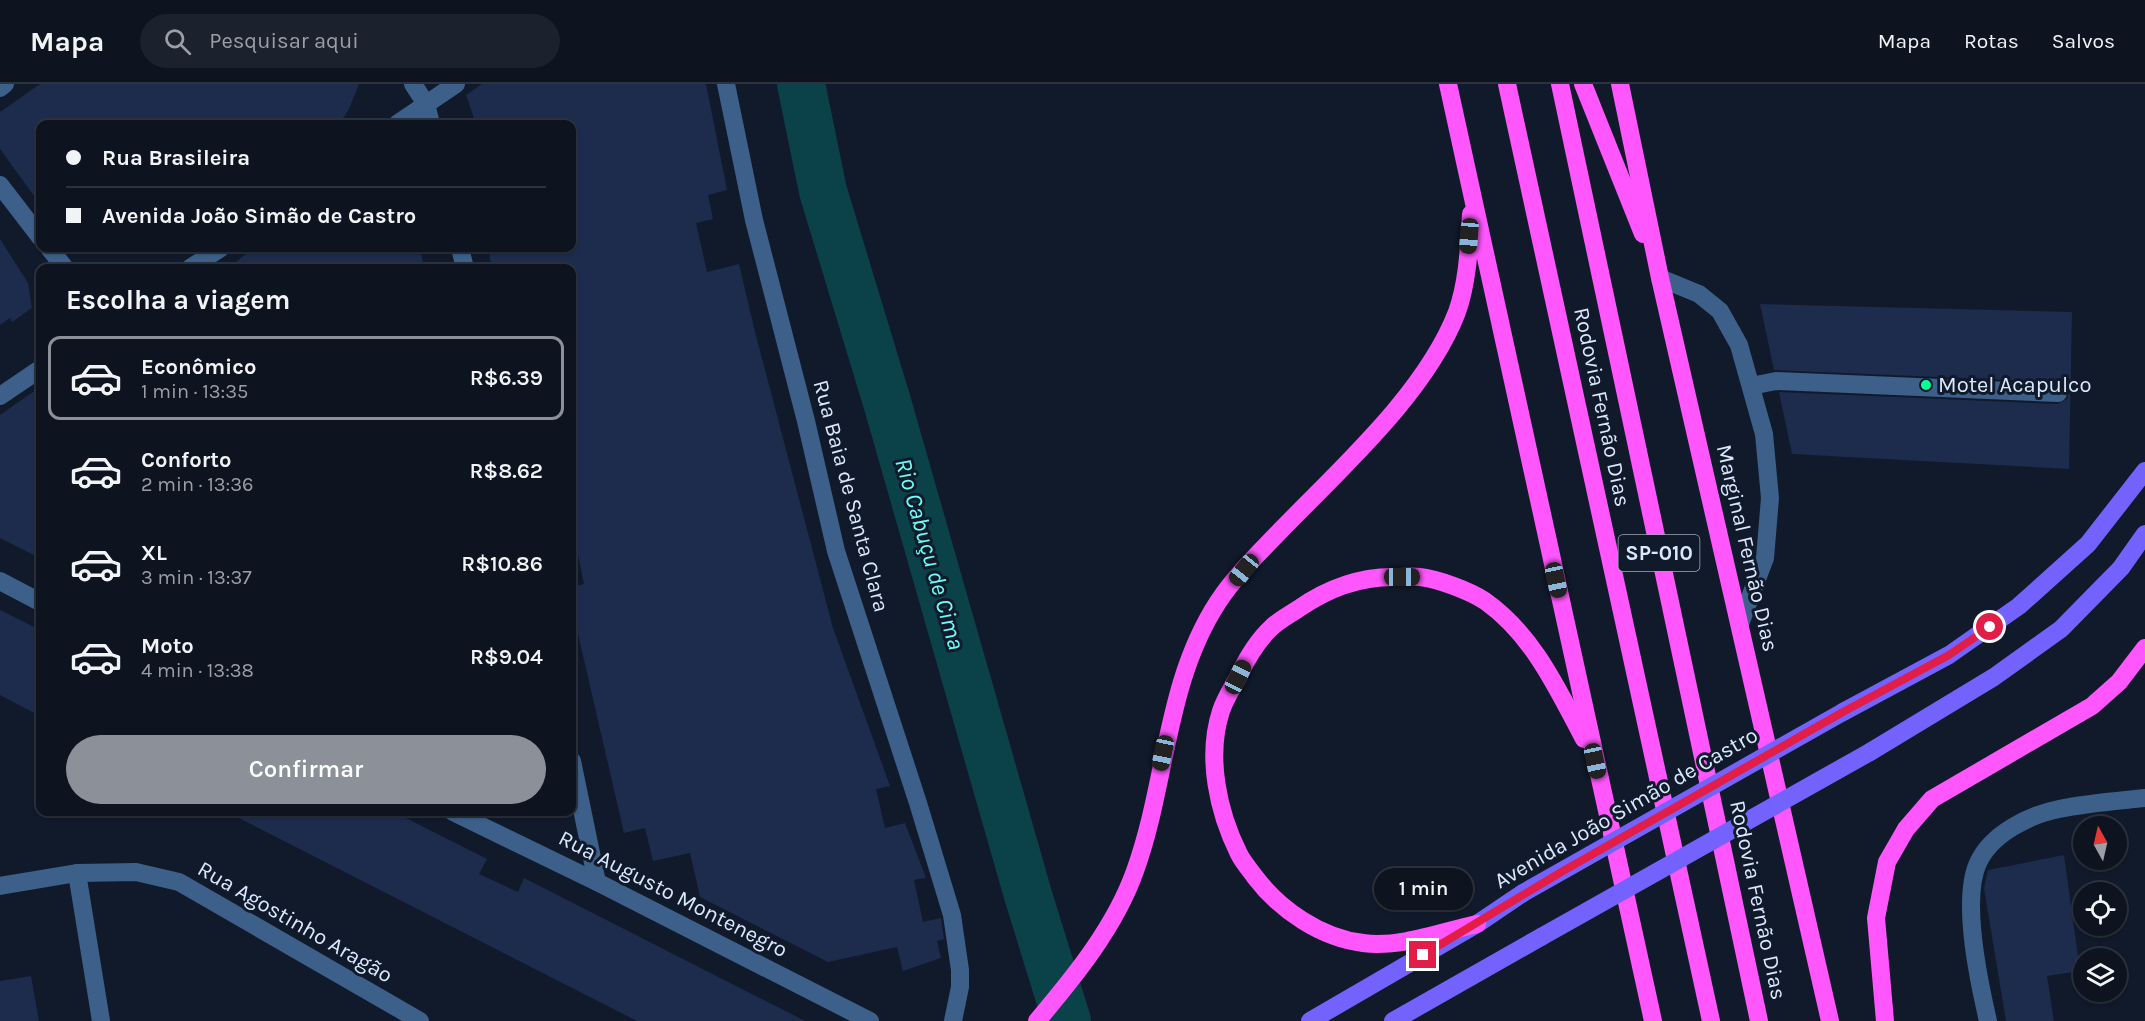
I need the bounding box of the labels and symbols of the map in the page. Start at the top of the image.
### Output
car [1458,217,1480,255]
street label: Rodovia Fernão Dias [1568,305,1636,509]
place label: Motel Acapulco [1938,372,2091,398]
street label: Rua Baia de Santa Clara [807,377,895,615]
marker: Motel Acapulco [1919,378,1933,392]
street label: Marginal Fernão Dias [1711,442,1783,654]
water label: Rio Cabuçu de Cima [889,455,971,653]
road number: SP-010 [1618,535,1700,571]
car [1226,550,1262,590]
car [1543,561,1569,599]
car [1384,568,1420,586]
route start [1976,613,2003,640]
car [1222,657,1254,697]
street label: Avenida João Simão de Castro [1490,722,1762,894]
car [1150,734,1176,772]
car [1582,742,1608,780]
street label: Rodovia Fernão Dias [1724,798,1792,1002]
north arrow [2073,816,2127,870]
street label: Rua Augusto Montenegro [554,825,792,963]
street label: Rua Agostinho Aragão [193,856,397,988]
callout: 1 min [1374,868,1472,910]
route end [1409,941,1436,968]

